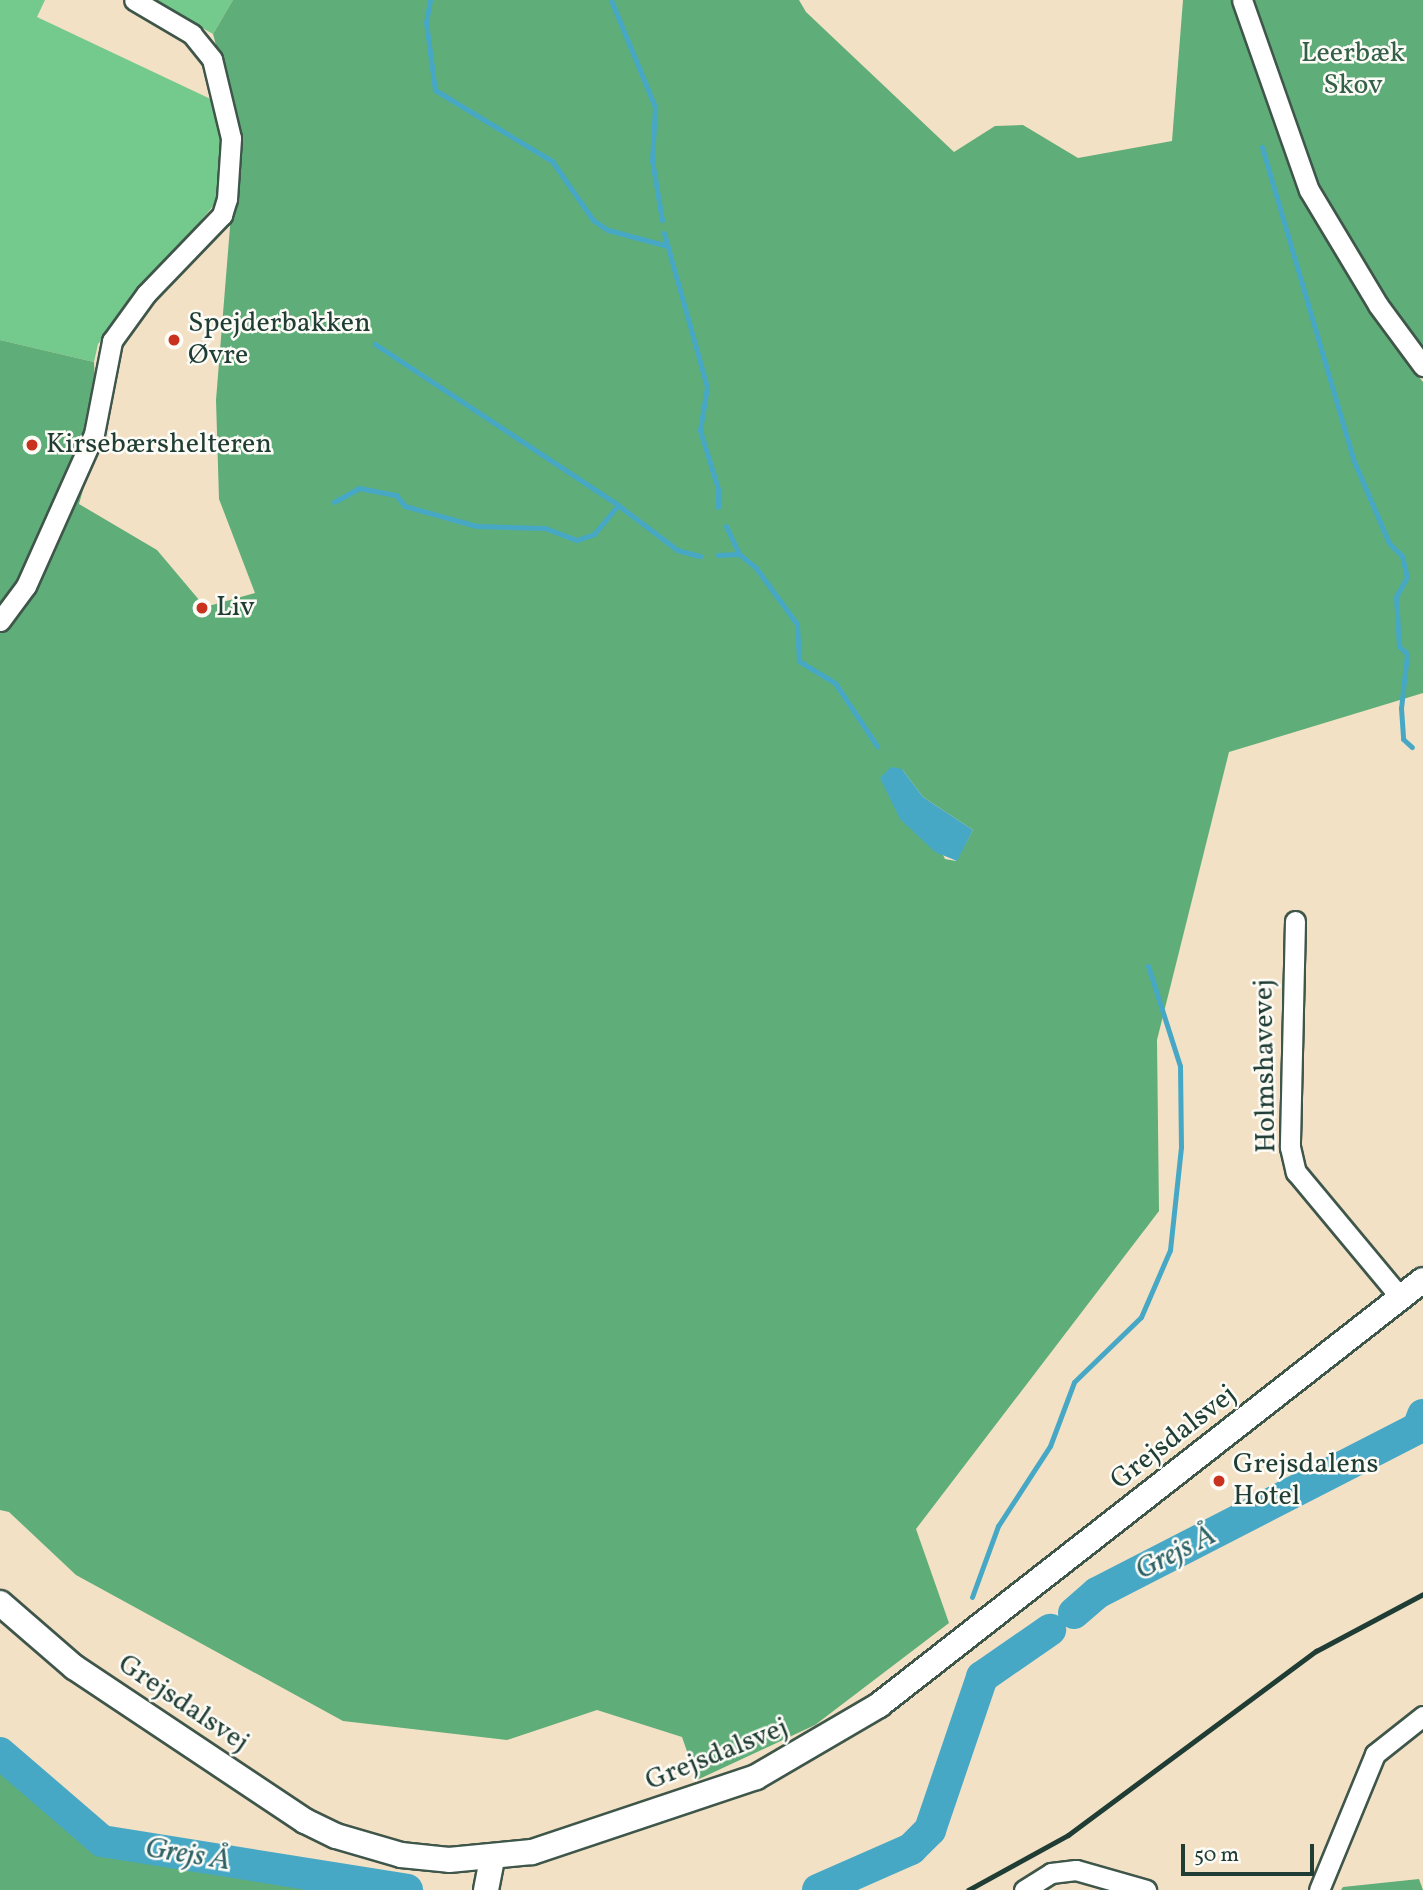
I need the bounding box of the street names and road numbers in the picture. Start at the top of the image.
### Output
street label: Holmshavevej [1248,979,1284,1153]
street label: Grejsdalsvej [1104,1378,1244,1498]
street label: Grejsdalsvej [111,1648,255,1760]
street label: Grejsdalsvej [641,1711,793,1799]

